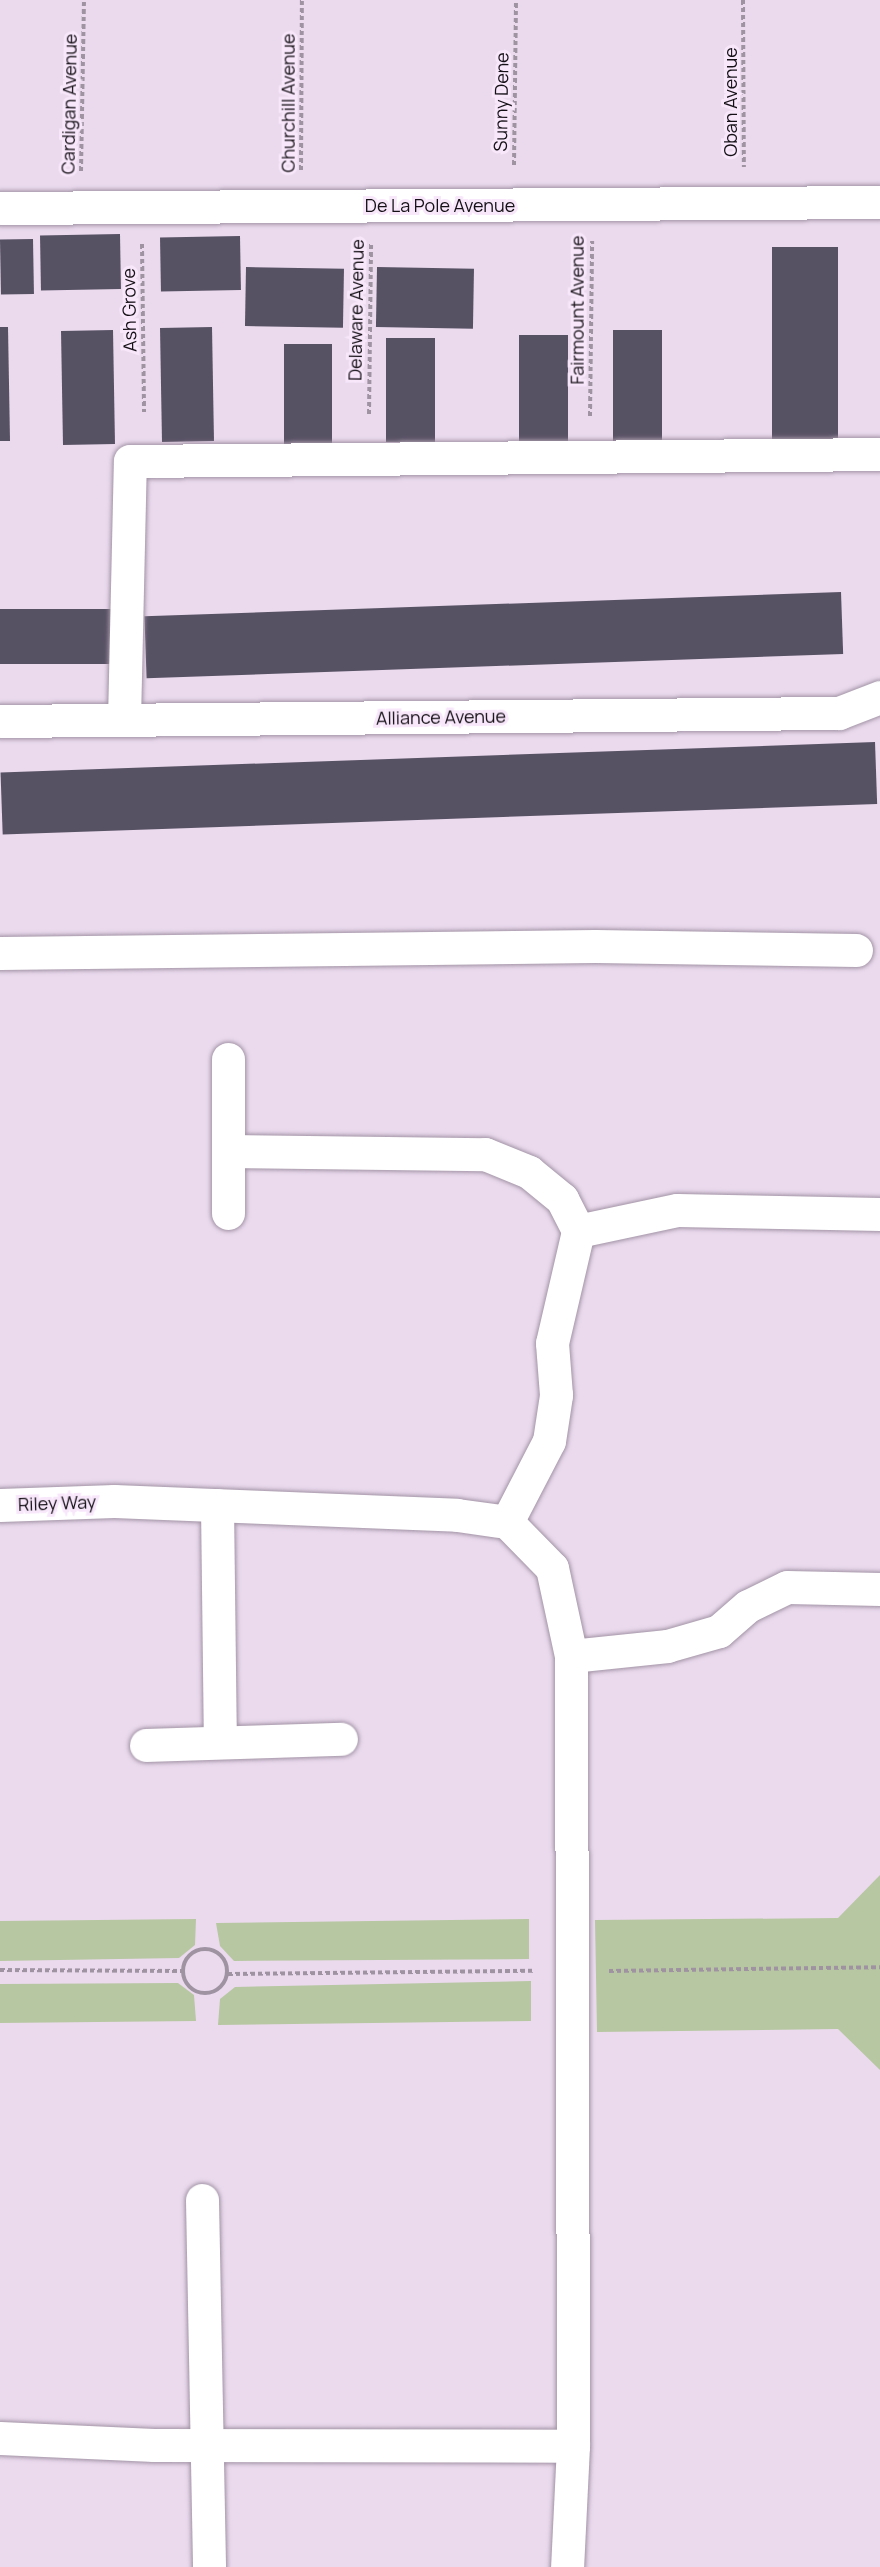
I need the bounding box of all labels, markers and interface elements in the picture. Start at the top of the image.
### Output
street label: Churchill Avenue [277,33,299,173]
street label: Cardigan Avenue [57,34,81,174]
street label: Oban Avenue [719,47,741,157]
street label: Sunny Dene [489,52,513,152]
street label: De La Pole Avenue [365,194,515,216]
street label: Fairmount Avenue [566,235,588,385]
street label: Delaware Avenue [344,239,368,381]
street label: Ash Grove [117,268,141,352]
street label: Alliance Avenue [376,705,506,729]
street label: Riley Way [18,1491,96,1515]

